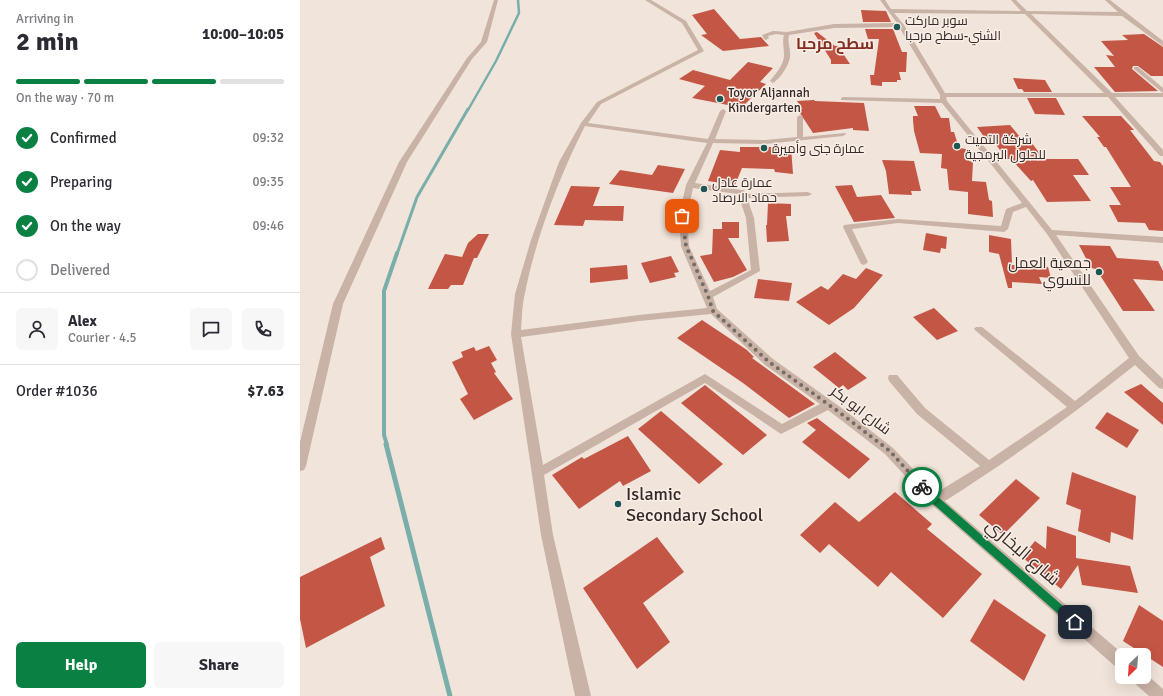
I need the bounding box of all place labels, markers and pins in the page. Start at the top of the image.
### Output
place label: سوبر ماركت الشني-سطح مرحبا [905,13,1001,46]
marker: سوبر ماركت الشني-سطح مرحبا [892,22,902,32]
place label: Toyor Aljannah Kindergarten [728,85,810,116]
marker: Toyor Aljannah Kindergarten [715,94,725,104]
place label: شركة التميت للحلول البرمجية [965,132,1046,163]
place label: عمارة جنى وأميرة [772,140,865,157]
marker: شركة التميت للحلول البرمجية [952,141,962,151]
marker: عمارة جنى وأميرة [759,143,769,153]
place label: عمارة عادل حماد الارصاد [712,175,777,206]
marker: عمارة عادل حماد الارصاد [699,184,709,194]
pin [665,199,699,233]
place label: جمعية العمل للنسوي [1008,254,1091,292]
marker: جمعية العمل للنسوي [1094,267,1104,277]
place label: Islamic Secondary School [626,483,763,526]
marker: Islamic Secondary School [613,499,623,509]
pin [1058,605,1092,639]

